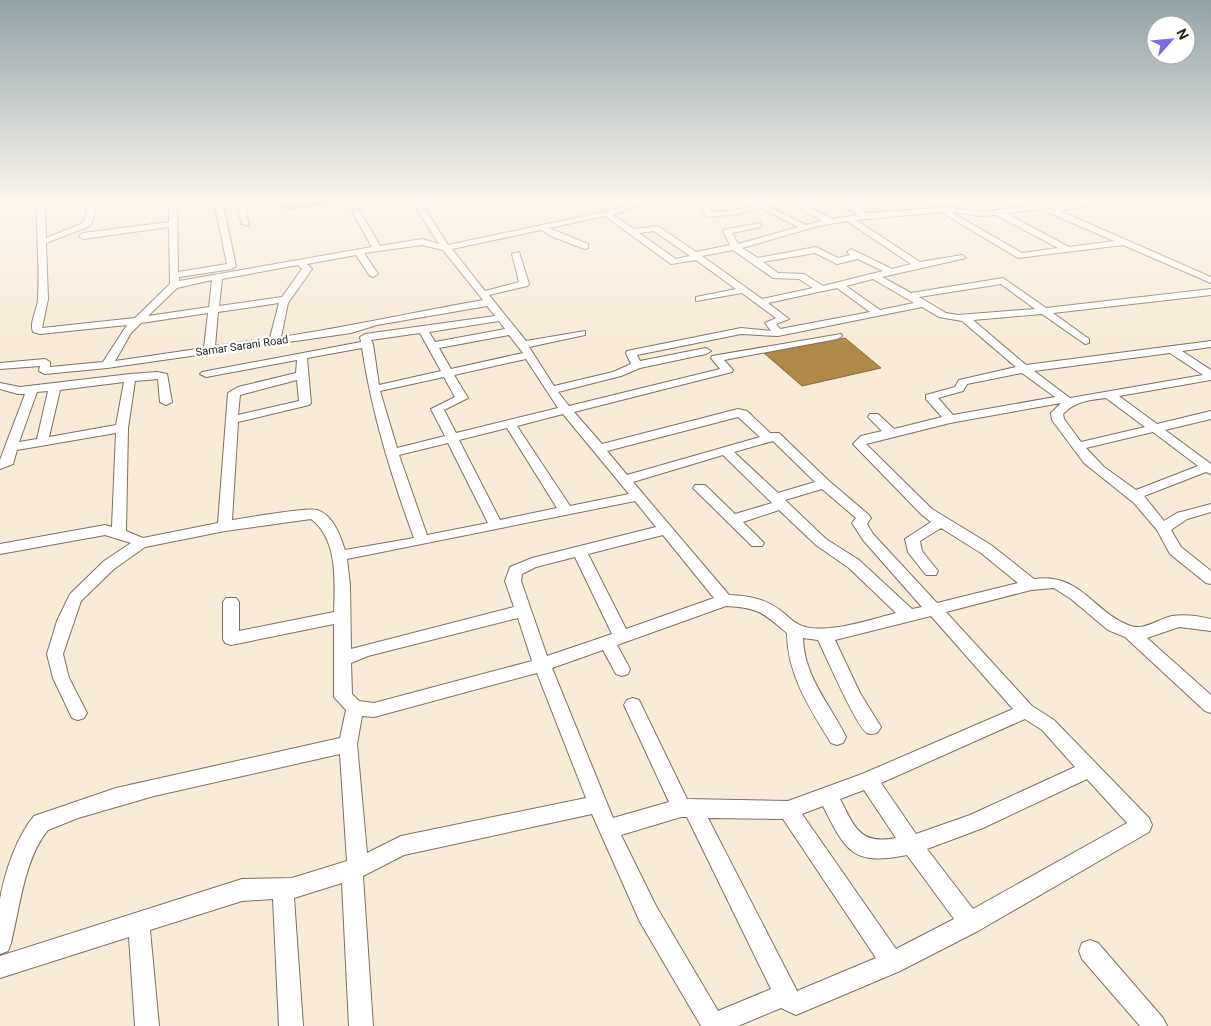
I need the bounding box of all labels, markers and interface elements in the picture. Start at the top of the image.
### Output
north arrow [1146,15,1196,65]
text: N [1173,26,1192,42]
street label: Samar Sarani Road [195,333,289,359]

